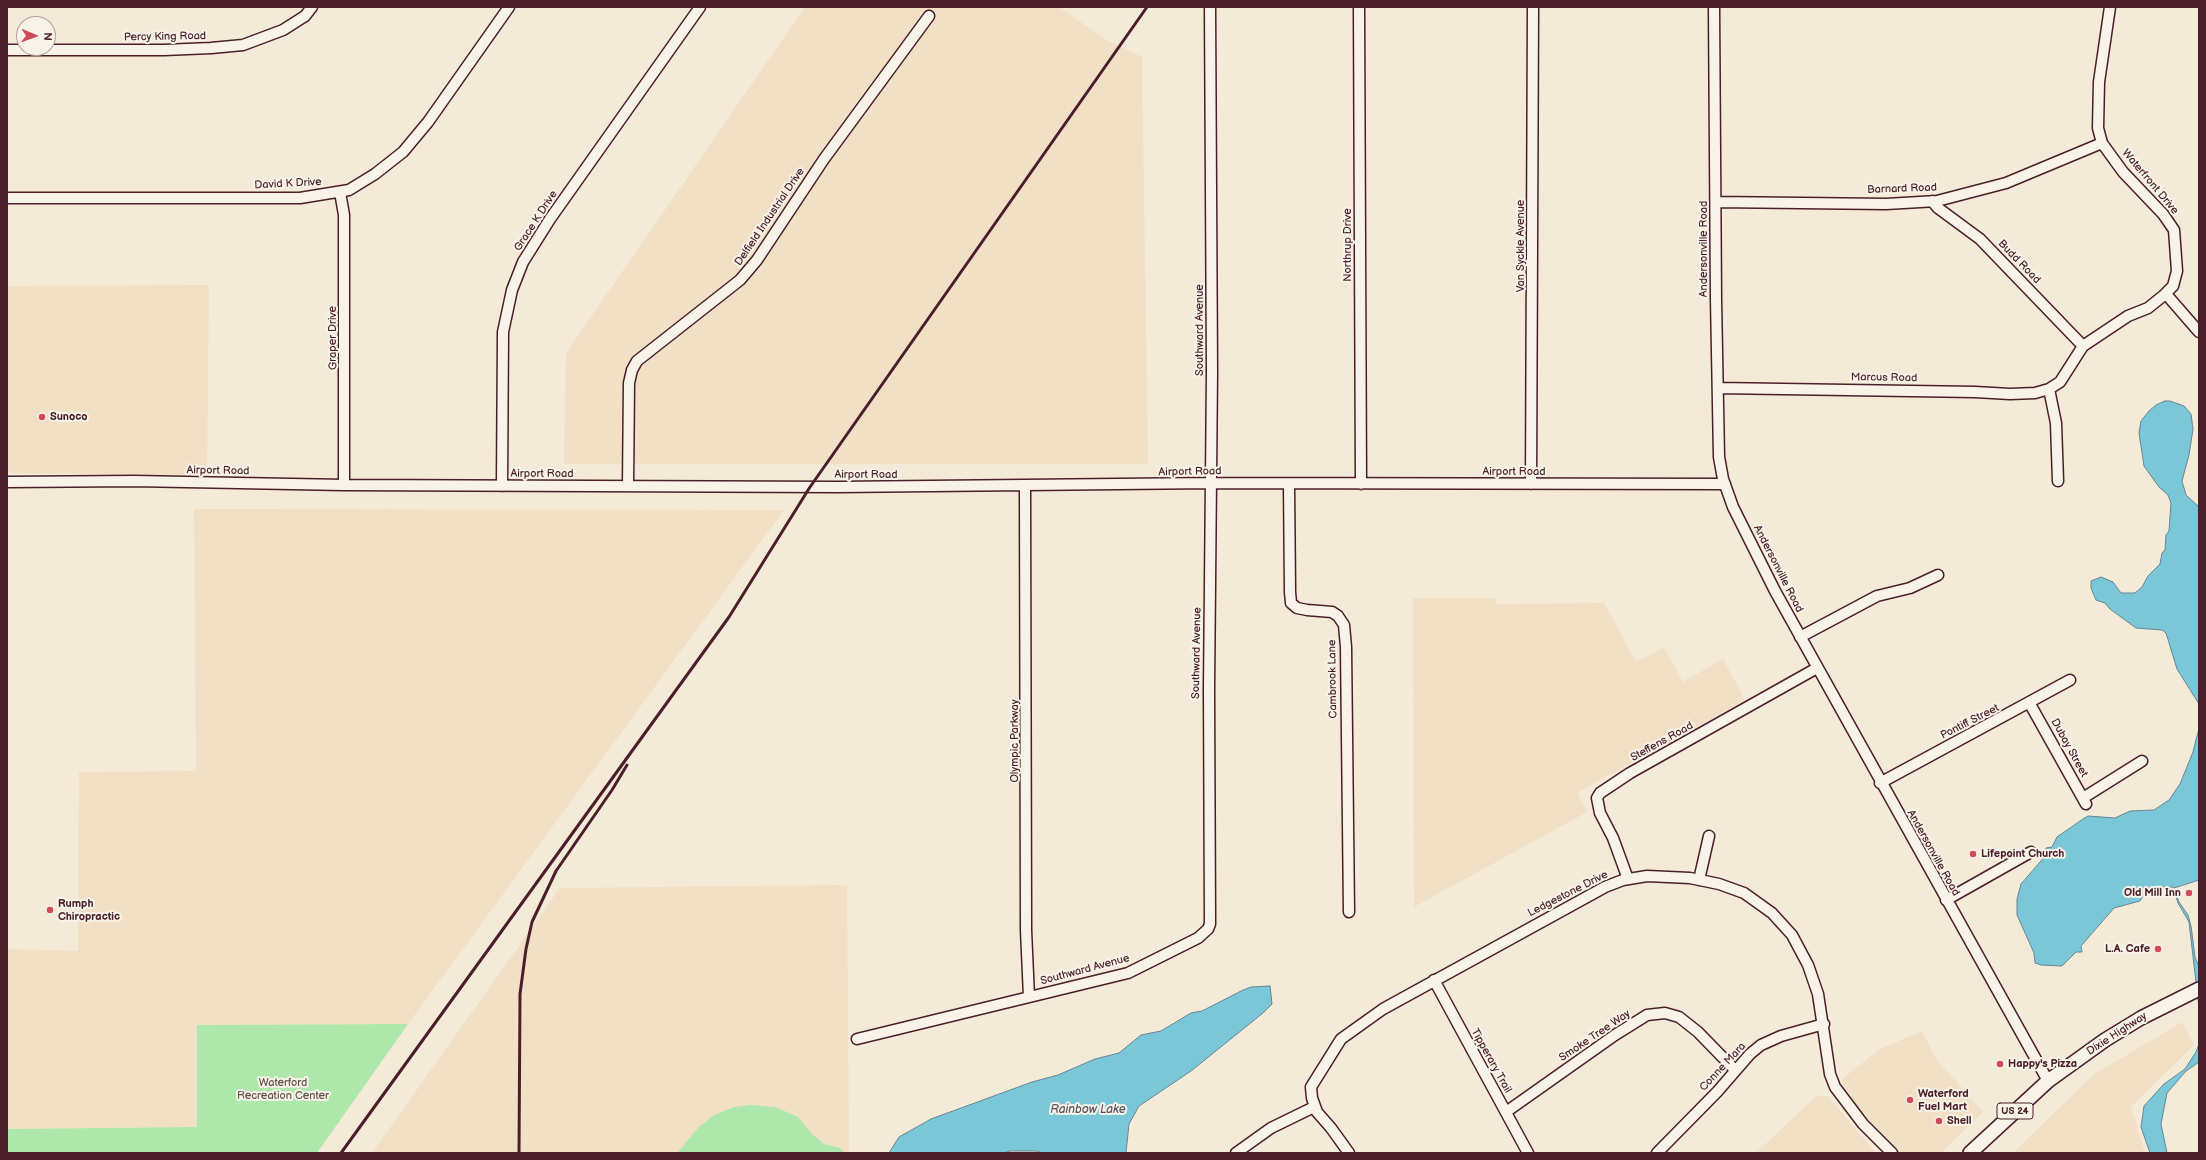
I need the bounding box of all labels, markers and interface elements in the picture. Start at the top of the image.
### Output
north arrow [16,16,56,56]
street label: Percy King Road [124,30,206,44]
text: N [41,32,54,41]
street label: Waterfront Drive [2119,147,2181,217]
street label: Delfield Industrial Drive [732,166,808,268]
street label: David K Drive [254,176,322,192]
street label: Barnard Road [1867,181,1937,197]
street label: Grace K Drive [512,188,560,254]
street label: Van Syckle Avenue [1514,200,1528,292]
street label: Andersonville Road [1697,201,1711,297]
street label: Northrup Drive [1341,208,1355,282]
street label: Budd Road [1995,237,2043,287]
street label: Southward Avenue [1193,284,1207,376]
street label: Graper Drive [326,306,340,370]
street label: Marcus Road [1851,371,1917,385]
place label: Sunoco [50,410,88,424]
marker: Sunoco [37,412,47,422]
street label: Airport Road [186,464,250,478]
street label: Airport Road [1158,465,1222,479]
street label: Airport Road [1483,465,1545,479]
street label: Airport Road [511,467,573,481]
street label: Airport Road [835,468,897,482]
street label: Andersonville Road [1750,523,1806,615]
street label: Southward Avenue [1190,607,1204,699]
street label: Cambrook Lane [1326,639,1340,719]
street label: Olympic Parkway [1008,699,1022,783]
street label: Pontiff Street [1938,702,2002,742]
street label: Dubay Street [2048,717,2090,779]
street label: Steffens Road [1628,719,1696,765]
street label: Andersonville Road [1904,808,1962,898]
place label: Lifepoint Church [1981,847,2064,861]
marker: Lifepoint Church [1968,849,1978,859]
street label: Ledgestone Drive [1526,868,1610,920]
place label: Old Mill Inn [2124,886,2181,900]
marker: Old Mill Inn [2184,888,2194,898]
place label: Rumph Chiropractic [58,897,120,923]
marker: Rumph Chiropractic [45,905,55,915]
place label: L.A. Cafe [2105,942,2150,956]
marker: L.A. Cafe [2153,944,2163,954]
street label: Southward Avenue [1039,952,1131,988]
street label: Smoke Tree Way [1557,1007,1633,1065]
street label: Dixie Highway [2084,1010,2150,1058]
street label: Tipperary Trail [1468,1027,1514,1095]
street label: Conne Mara [1697,1040,1749,1094]
place label: Happy's Pizza [2008,1057,2077,1071]
marker: Happy's Pizza [1995,1059,2005,1069]
park label: Waterford Recreation Center [237,1076,329,1102]
place label: Waterford Fuel Mart [1918,1087,1969,1113]
marker: Waterford Fuel Mart [1905,1095,1915,1105]
water label: Rainbow Lake [1050,1103,1126,1117]
road number: US 24 [1997,1103,2033,1119]
place label: Shell [1947,1114,1972,1128]
marker: Shell [1934,1116,1944,1126]

